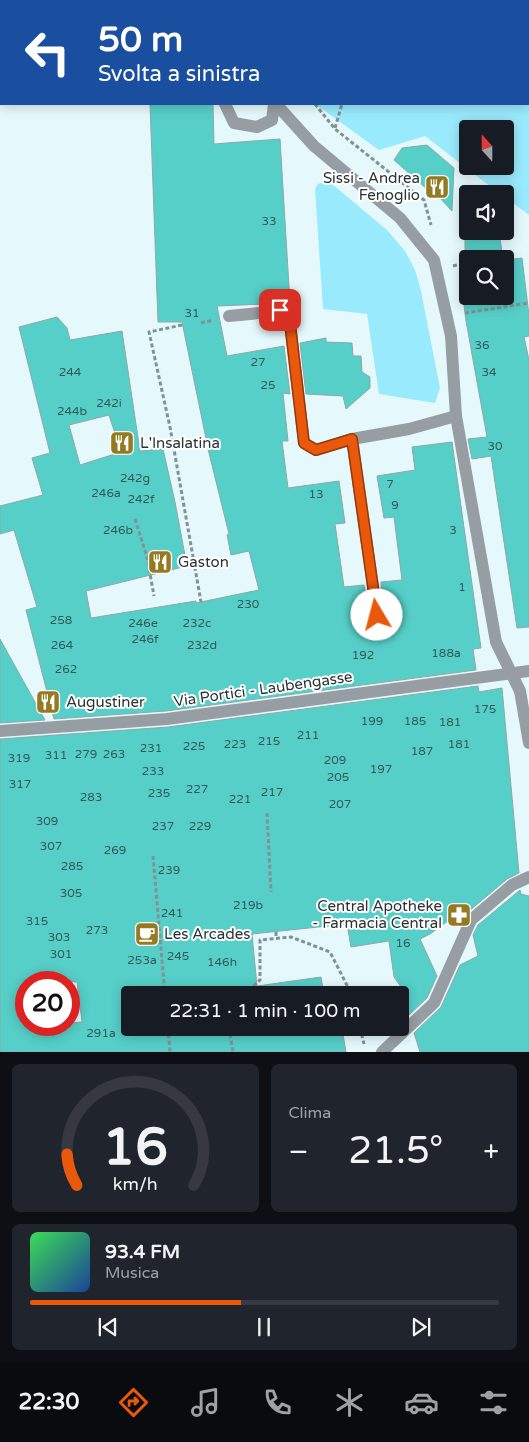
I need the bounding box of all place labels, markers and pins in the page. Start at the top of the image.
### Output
place label: Sissi - Andrea Fenoglio [323,169,420,204]
restaurant icon: Sissi - Andrea Fenoglio [424,174,450,200]
pin [259,289,301,331]
restaurant icon: L'Insalatina [109,430,135,456]
place label: L'Insalatina [140,434,220,452]
restaurant icon: Gaston [147,549,173,575]
place label: Gaston [178,553,229,571]
restaurant icon: Augustiner [35,689,61,715]
place label: Augustiner [66,693,145,711]
place label: Central Apotheke - Farmacia Central [312,897,442,932]
pharmacy icon: Central Apotheke - Farmacia Central [446,902,472,928]
cafe icon: Les Arcades [134,921,160,947]
place label: Les Arcades [164,925,250,943]

